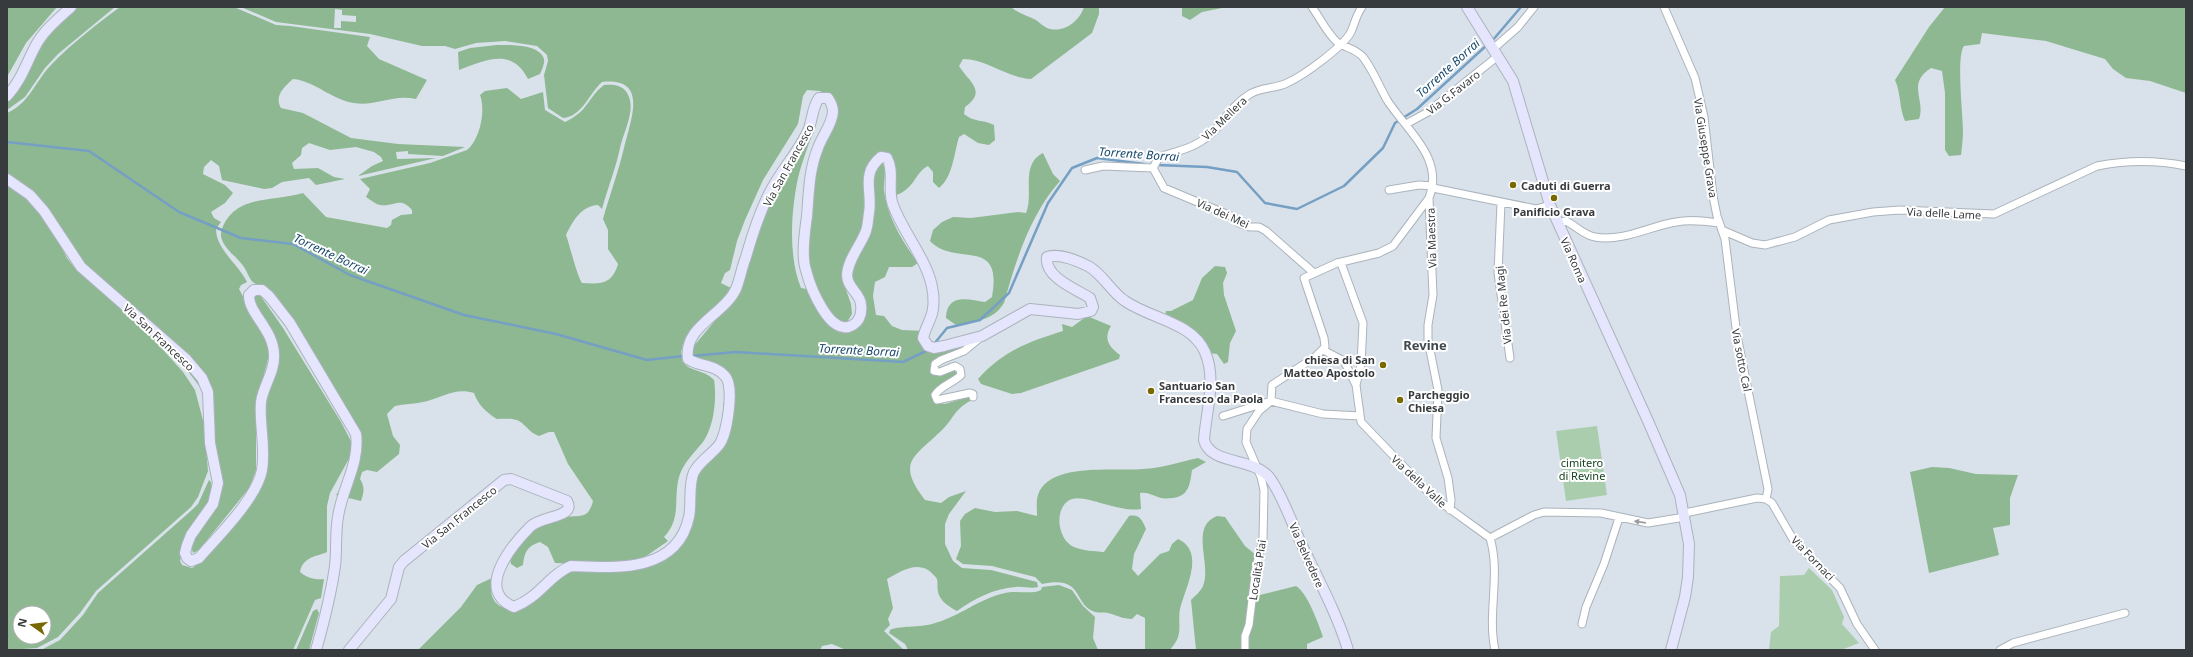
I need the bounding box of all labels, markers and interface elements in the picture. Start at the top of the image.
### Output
water label: Torrente Borrai [1412,34,1484,101]
street label: Via G.Favaro [1423,66,1483,118]
street label: Via Mellera [1198,93,1250,143]
street label: Via Giuseppe Grava [1691,97,1721,199]
street label: Via San Francesco [759,121,817,209]
water label: Torrente Borrai [1098,143,1181,165]
place label: Caduti di Guerra [1521,178,1611,193]
marker: Caduti di Guerra [1508,180,1518,190]
marker: Panificio Grava [1549,193,1559,203]
street label: Via dei Mei [1194,195,1252,231]
place label: Panificio Grava [1513,204,1595,219]
street label: Via delle Lame [1906,204,1982,222]
street label: Via Maestra [1422,207,1440,269]
water label: Torrente Borrai [291,229,372,279]
street label: Via Roma [1557,235,1591,285]
street label: Via dei Re Magi [1491,265,1515,345]
street label: Via San Francesco [120,300,198,374]
street label: Via sotto Cal [1729,327,1755,393]
district label: Revine [1403,336,1447,354]
water label: Torrente Borrai [818,339,901,361]
place label: chiesa di San Matteo Apostolo [1283,352,1375,380]
marker: chiesa di San Matteo Apostolo [1378,360,1388,370]
place label: Santuario San Francesco da Paola [1159,378,1263,406]
marker: Santuario San Francesco da Paola [1146,386,1156,396]
place label: Parcheggio Chiesa [1408,387,1470,415]
marker: Parcheggio Chiesa [1395,395,1405,405]
street label: Via della Valle [1388,451,1450,511]
park label: cimitero di Revine [1559,455,1605,483]
street label: Via San Francesco [419,482,500,552]
one-way arrow [1634,519,1647,525]
street label: Via Belvedere [1286,520,1328,590]
street label: Via Fornaci [1788,532,1838,584]
street label: Località Piai [1245,539,1269,601]
north arrow [12,605,52,645]
text: N [13,616,30,629]

